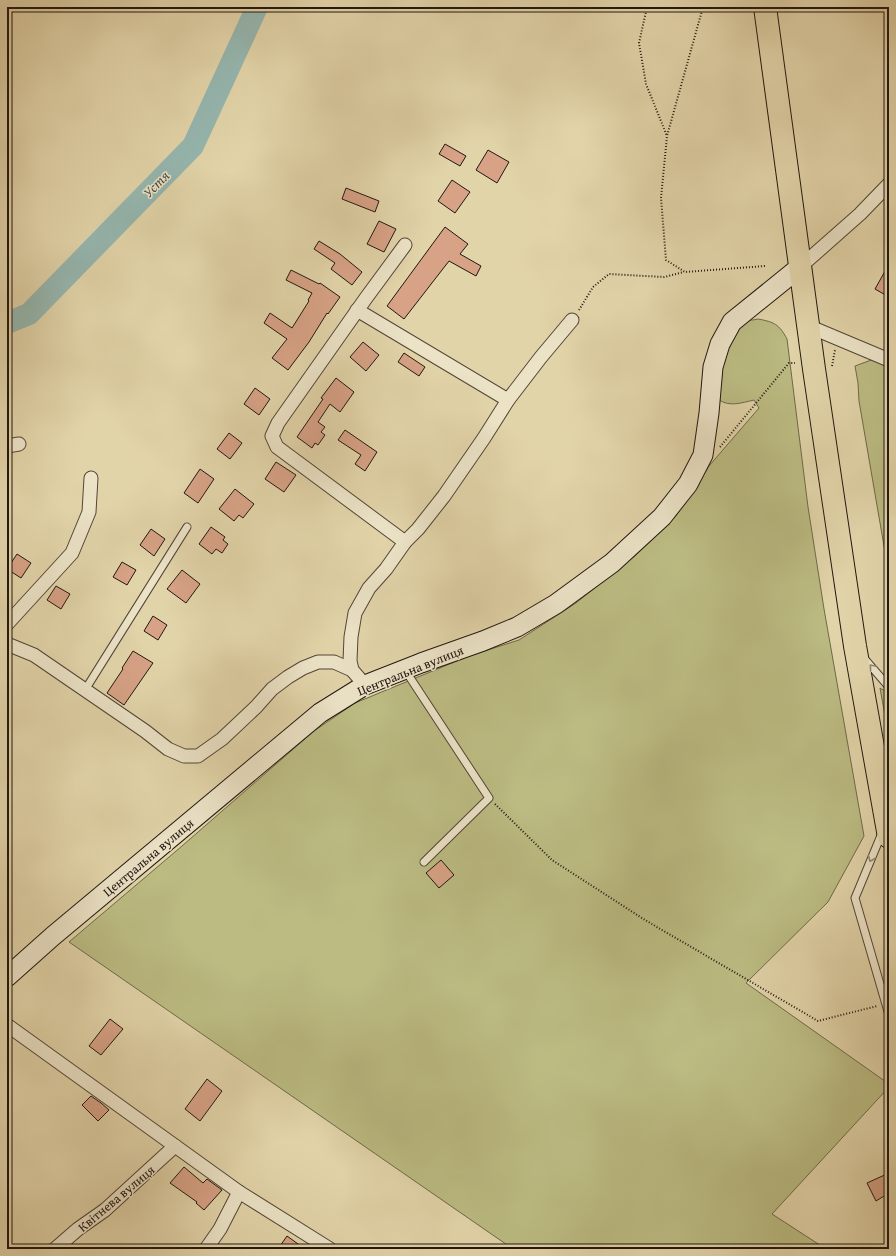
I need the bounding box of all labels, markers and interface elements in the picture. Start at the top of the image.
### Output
water label: Устя [138,166,174,202]
street label: Центральна вулиця [354,640,467,700]
one-way arrow [869,664,876,671]
street label: Центральна вулиця [99,813,198,901]
one-way arrow [867,856,875,863]
street label: Квітнева вулиця [74,1160,159,1236]

